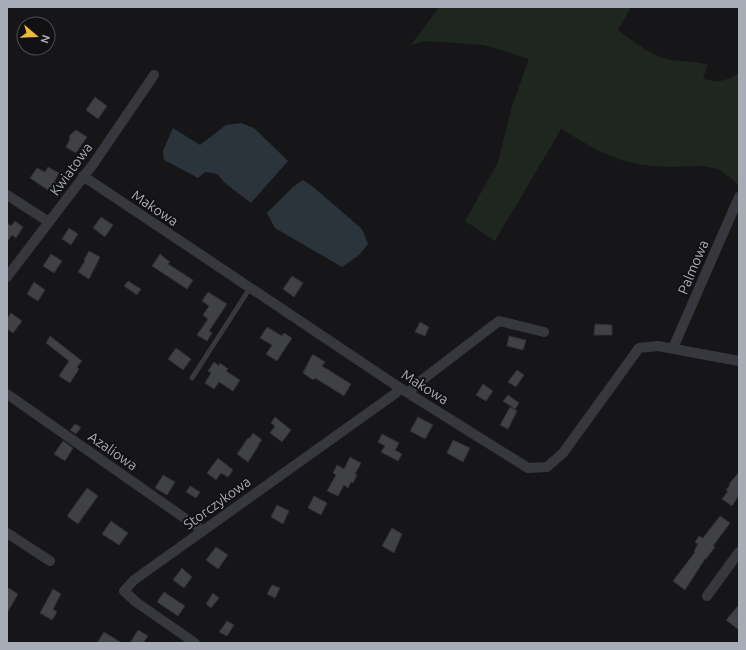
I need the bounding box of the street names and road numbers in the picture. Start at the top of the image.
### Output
street label: Kwiatowa [47,140,95,198]
street label: Makowa [129,187,181,229]
street label: Palmowa [674,237,712,297]
street label: Makowa [399,366,451,408]
street label: Azaliowa [85,428,141,474]
street label: Storczykowa [180,473,254,533]

